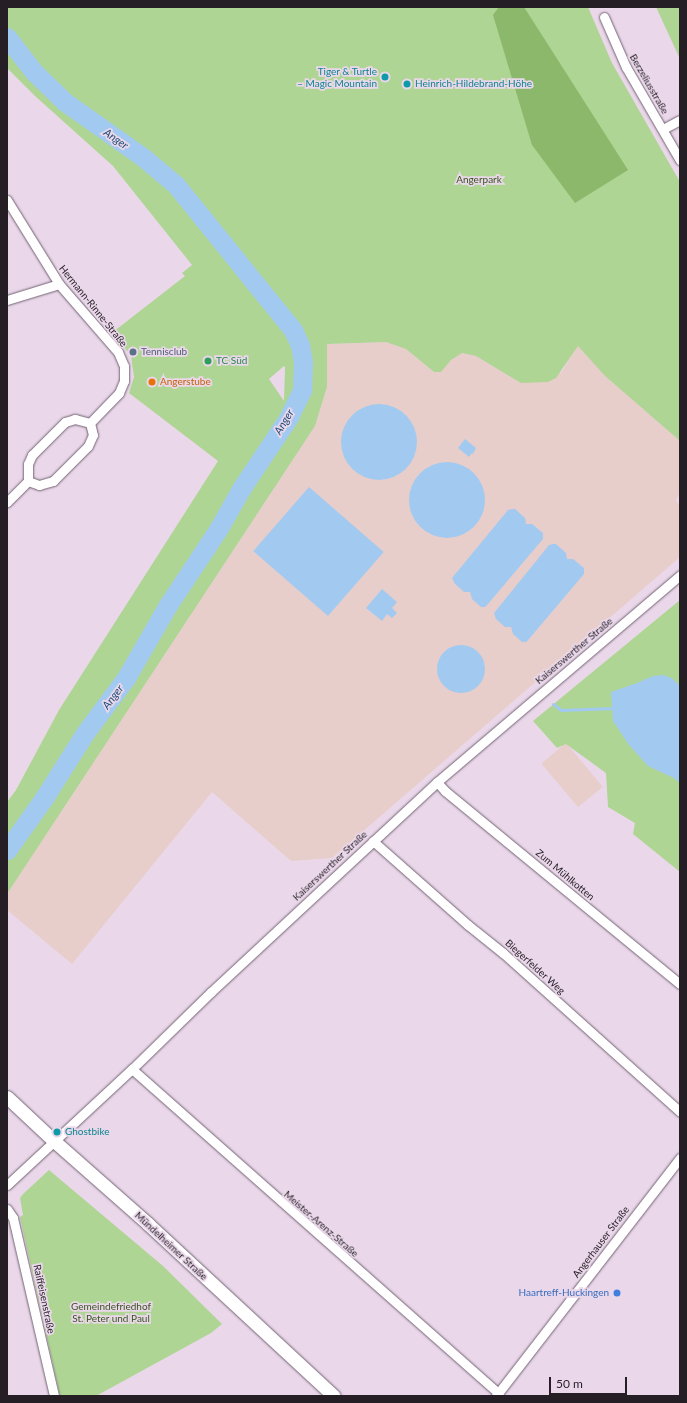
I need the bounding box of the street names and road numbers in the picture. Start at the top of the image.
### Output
street label: Berzeliusstraße [627,52,671,116]
street label: Hermann-Rinne-Straße [56,263,130,349]
street label: Kaiserswerther Straße [533,615,615,687]
street label: Kaiserswerther Straße [290,828,370,904]
street label: Zum Mühlkotten [533,847,597,903]
street label: Biegerfelder Weg [503,937,567,997]
street label: Meister-Arenz-Straße [281,1188,361,1260]
street label: Angerhauser Straße [570,1204,632,1280]
street label: Mündelheimer Straße [132,1209,210,1283]
street label: Raiffeisenstraße [31,1263,57,1335]

